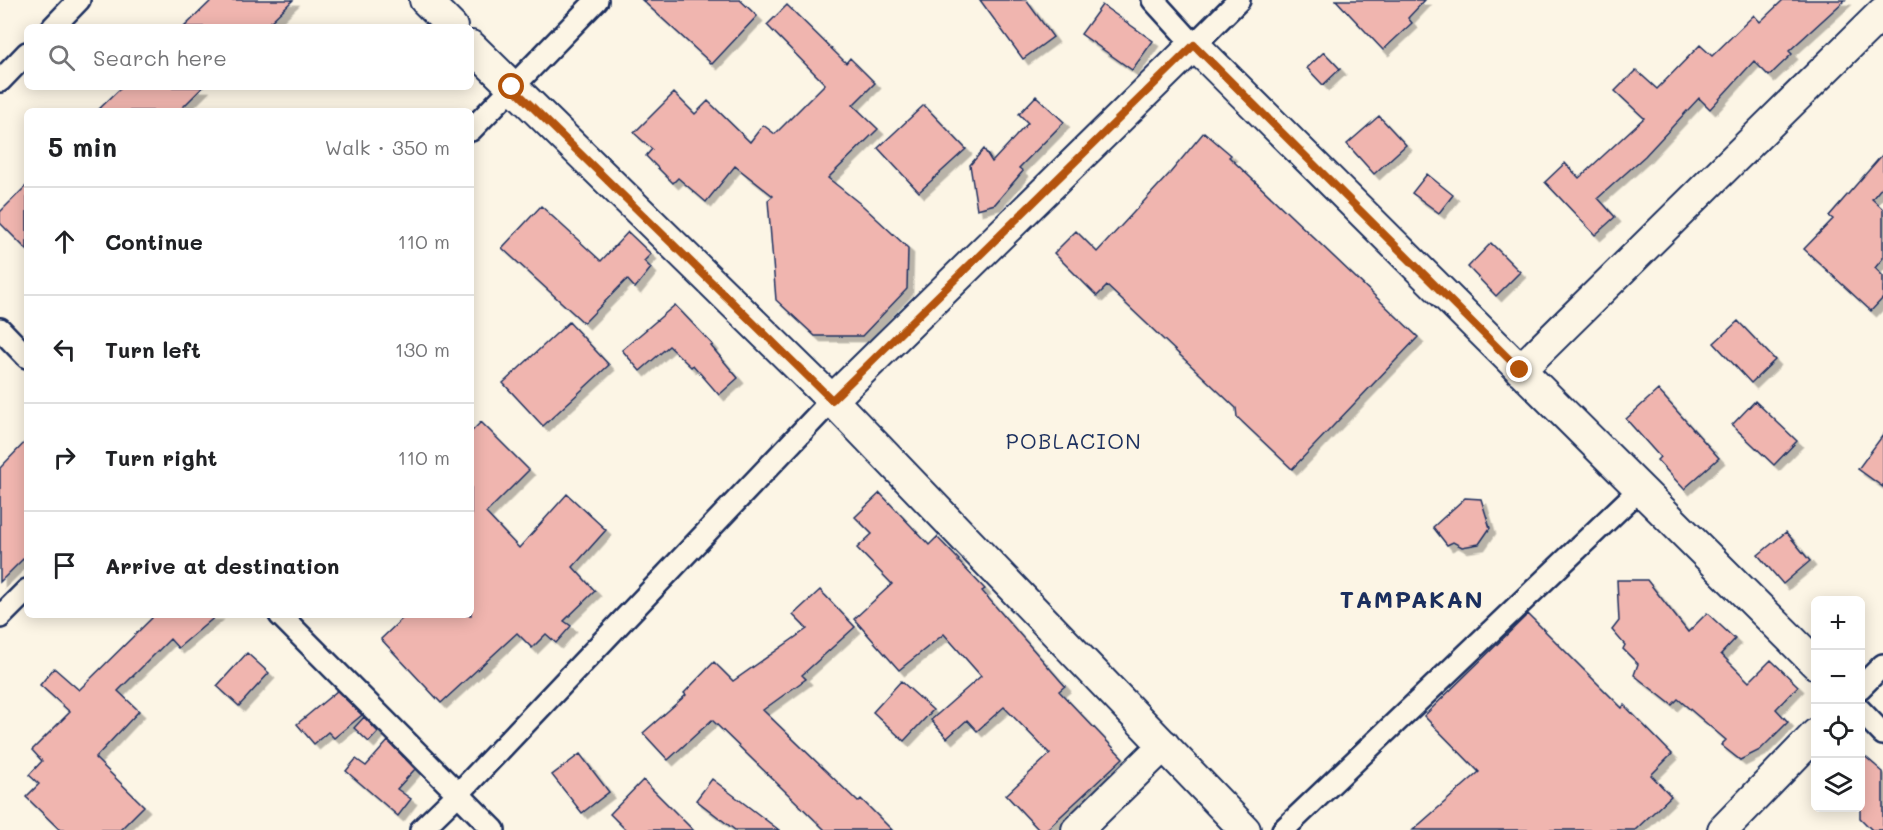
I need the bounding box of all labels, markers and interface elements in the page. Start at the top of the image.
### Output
search box [24,24,474,90]
icon: search [45,41,78,74]
text: Search here [93,43,227,72]
route start [498,73,524,99]
text: 5 min [48,130,117,164]
text: Walk · 350 m [325,134,450,160]
icon: ahead [48,225,81,258]
text: Continue [105,227,203,256]
text: 110 m [397,228,450,254]
icon: left [48,333,81,366]
text: Turn left [105,335,201,364]
text: 130 m [395,336,450,362]
route end [1506,356,1532,382]
district label: POBLACION [1006,427,1142,454]
icon: right [48,441,81,474]
text: Turn right [105,443,217,472]
text: 110 m [397,444,450,470]
icon: arrive [48,549,81,582]
text: Arrive at destination [105,551,340,580]
district label: TAMPAKAN [1340,583,1484,614]
map controls [1811,596,1865,812]
button: + [1811,596,1865,650]
button: − [1811,650,1865,704]
button: locate [1811,704,1865,758]
button: layers [1811,758,1865,812]

